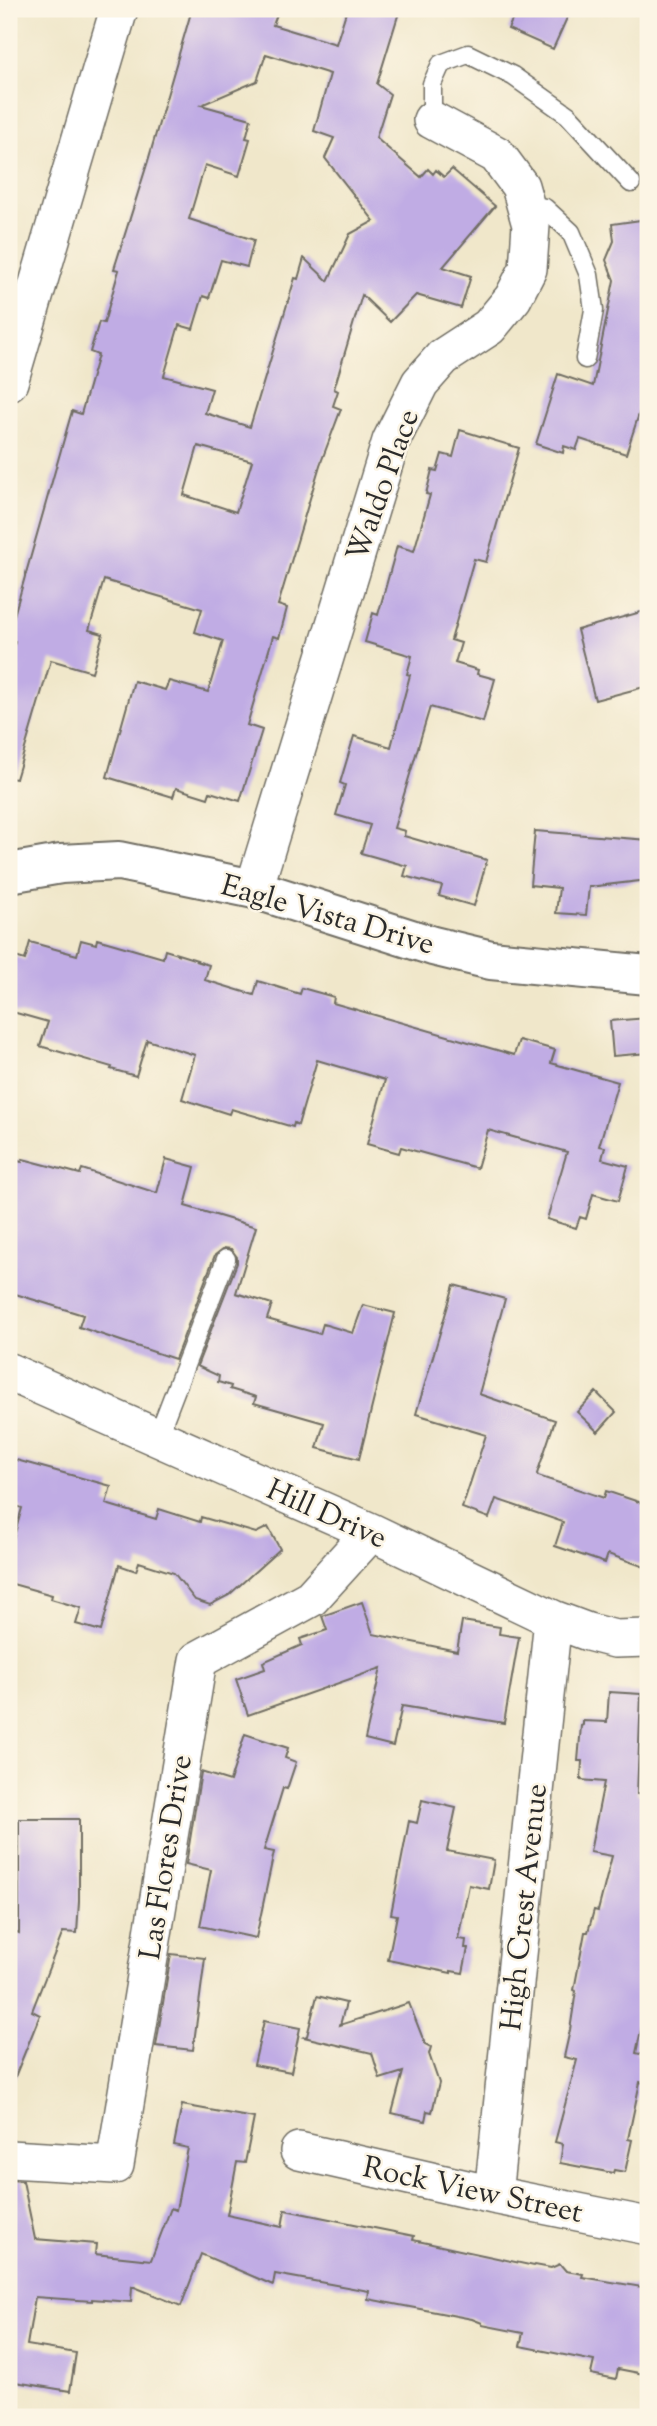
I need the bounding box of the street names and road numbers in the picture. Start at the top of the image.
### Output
street label: Waldo Place [337,404,432,568]
street label: Eagle Vista Drive [216,865,439,967]
street label: Hill Drive [259,1470,393,1561]
street label: Las Flores Drive [130,1752,205,1963]
street label: High Crest Avenue [491,1781,560,2033]
street label: Rock View Street [359,2147,586,2236]

